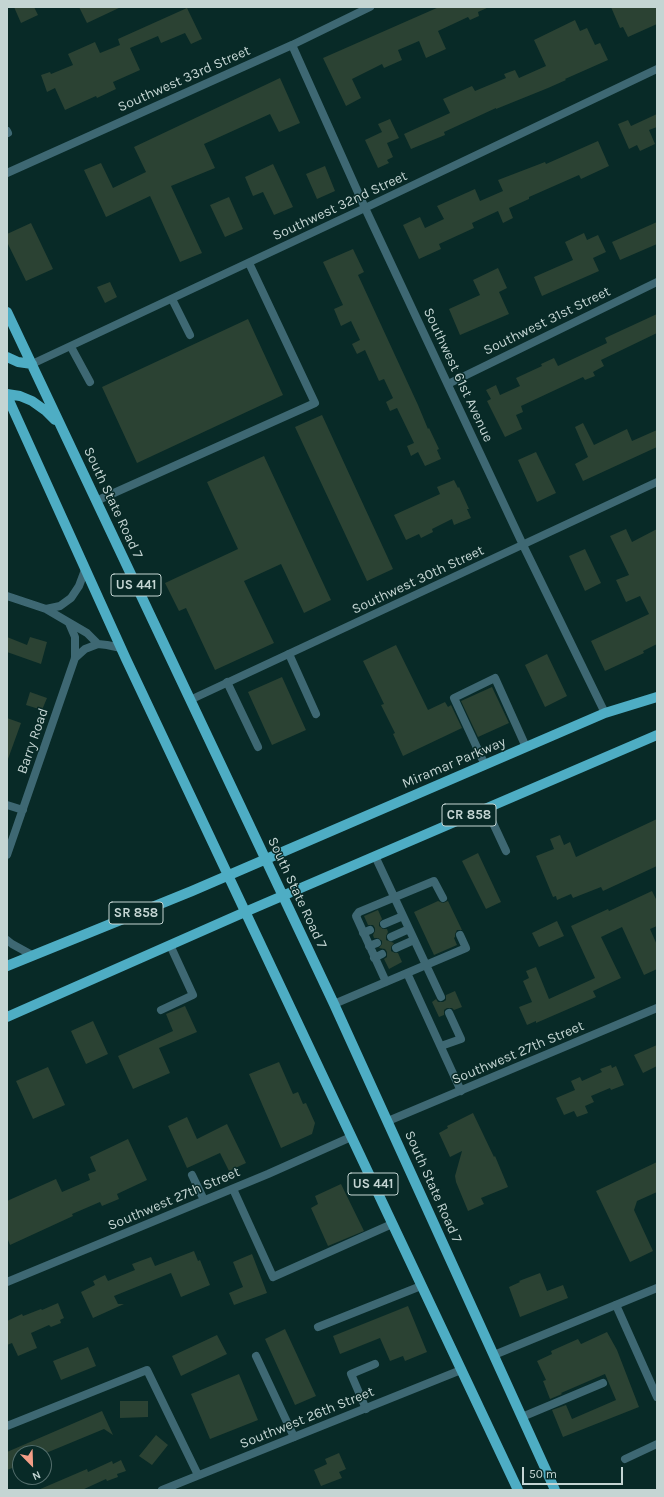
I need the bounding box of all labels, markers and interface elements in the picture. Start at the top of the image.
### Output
street label: Southwest 33rd Street [115,42,253,116]
street label: Southwest 32nd Street [270,167,410,245]
street label: Southwest 31st Street [481,283,613,359]
street label: Southwest 61st Avenue [419,305,497,445]
street label: South State Road 7 [80,445,146,561]
street label: Southwest 30th Street [349,542,487,618]
road number: US 441 [111,574,161,596]
street label: Barry Road [14,706,52,776]
street label: Miramar Parkway [400,734,508,792]
road number: CR 858 [442,804,496,826]
street label: South State Road 7 [264,835,330,951]
road number: SR 858 [109,902,163,924]
street label: Southwest 27th Street [449,1018,587,1088]
street label: South State Road 7 [401,1128,465,1246]
street label: Southwest 27th Street [105,1164,243,1234]
road number: US 441 [348,1173,398,1195]
street label: Southwest 26th Street [237,1383,377,1453]
north arrow [12,1445,52,1485]
scale bar [524,1459,625,1485]
text: 50 m [529,1467,557,1481]
text: N [30,1468,43,1483]

